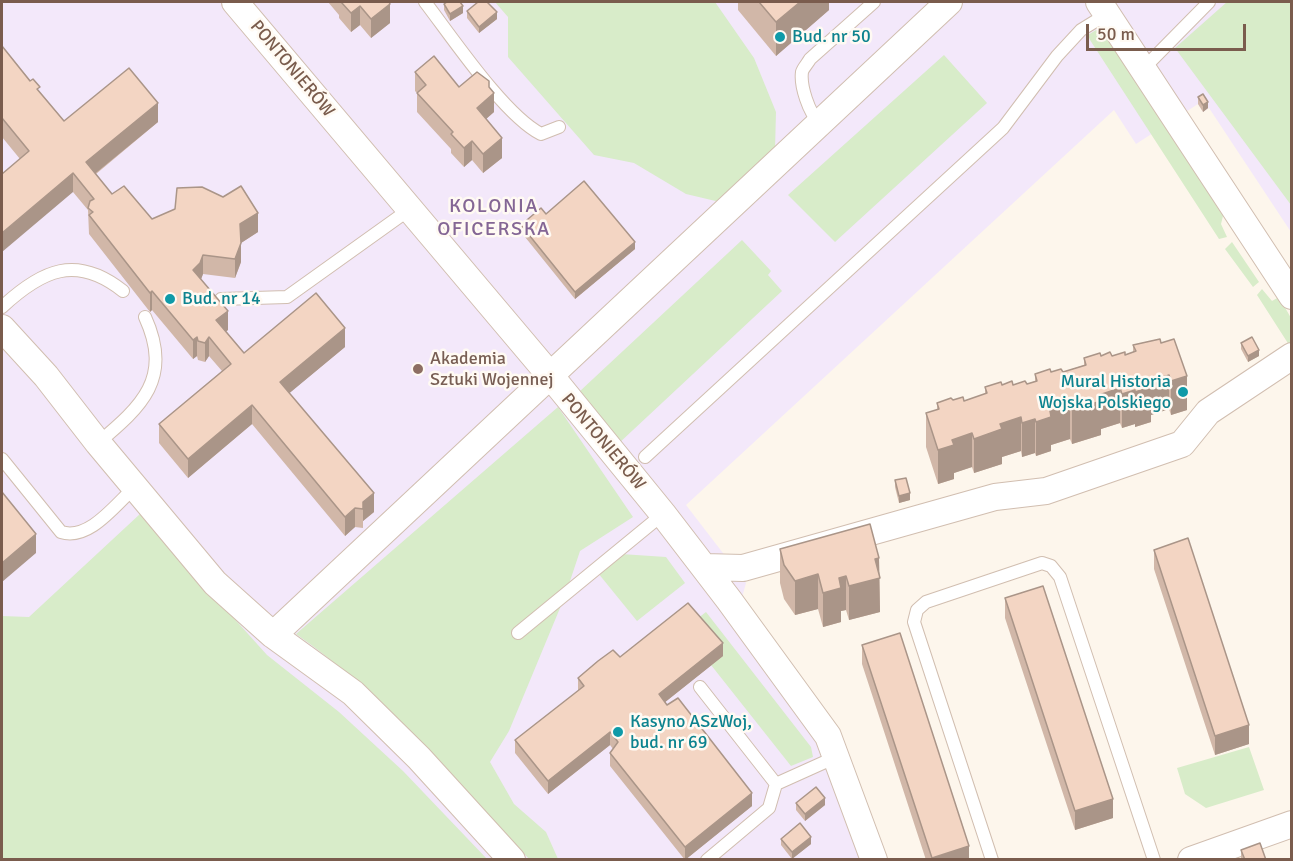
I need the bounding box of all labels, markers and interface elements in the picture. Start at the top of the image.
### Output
scale bar [1089,12,1250,50]
street label: PONTONIERÓW [245,16,339,122]
text: 50 m [1097,23,1135,45]
place label: Bud. nr 50 [792,26,871,48]
marker: Bud. nr 50 [773,30,787,44]
district label: KOLONIA OFICERSKA [437,195,551,242]
place label: Bud. nr 14 [182,288,261,310]
marker: Bud. nr 14 [163,292,177,306]
place label: Akademia Sztuki Wojennej [430,348,553,391]
marker: Akademia Sztuki Wojennej [411,362,425,376]
place label: Mural Historia Wojska Polskiego [1038,371,1171,413]
marker: Mural Historia Wojska Polskiego [1176,385,1190,399]
street label: PONTONIERÓW [556,389,650,495]
place label: Kasyno ASzWoj, bud. nr 69 [630,711,752,754]
marker: Kasyno ASzWoj, bud. nr 69 [611,725,625,739]

